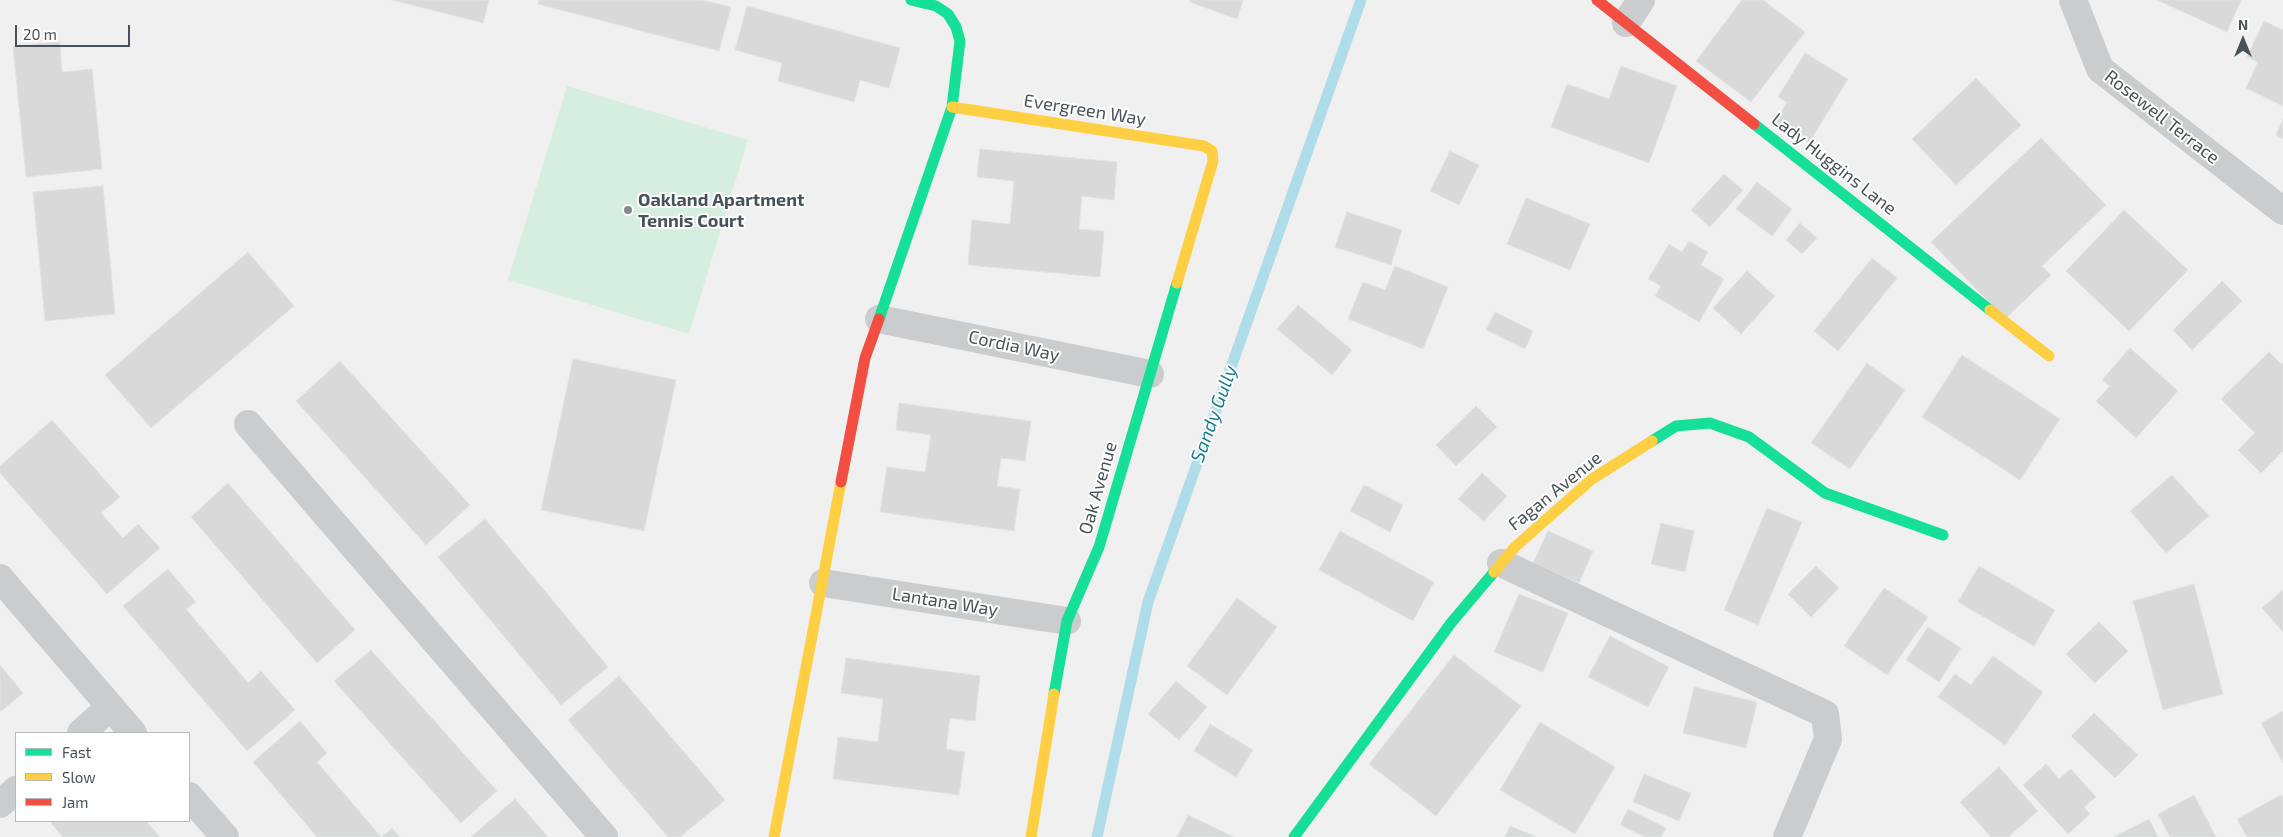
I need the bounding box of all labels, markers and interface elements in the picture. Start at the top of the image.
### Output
scale bar [18,15,132,47]
north arrow [2218,15,2268,65]
text: N [2238,16,2248,33]
text: 20 m [23,25,57,43]
street label: Rosewell Terrace [2100,65,2224,169]
street label: Evergreen Way [1022,90,1148,130]
street label: Lady Huggins Lane [1767,108,1901,220]
place label: Oakland Apartment Tennis Court [638,189,804,232]
marker: Oakland Apartment Tennis Court [622,204,634,216]
street label: Cordia Way [967,326,1061,366]
water label: Sandy Gully [1186,362,1242,466]
street label: Oak Avenue [1074,439,1122,537]
street label: Fagan Avenue [1504,447,1606,535]
street label: Lantana Way [890,583,1000,621]
legend [15,732,190,822]
text: Fast [62,743,91,761]
text: Slow [62,768,96,786]
text: Jam [62,793,88,811]

